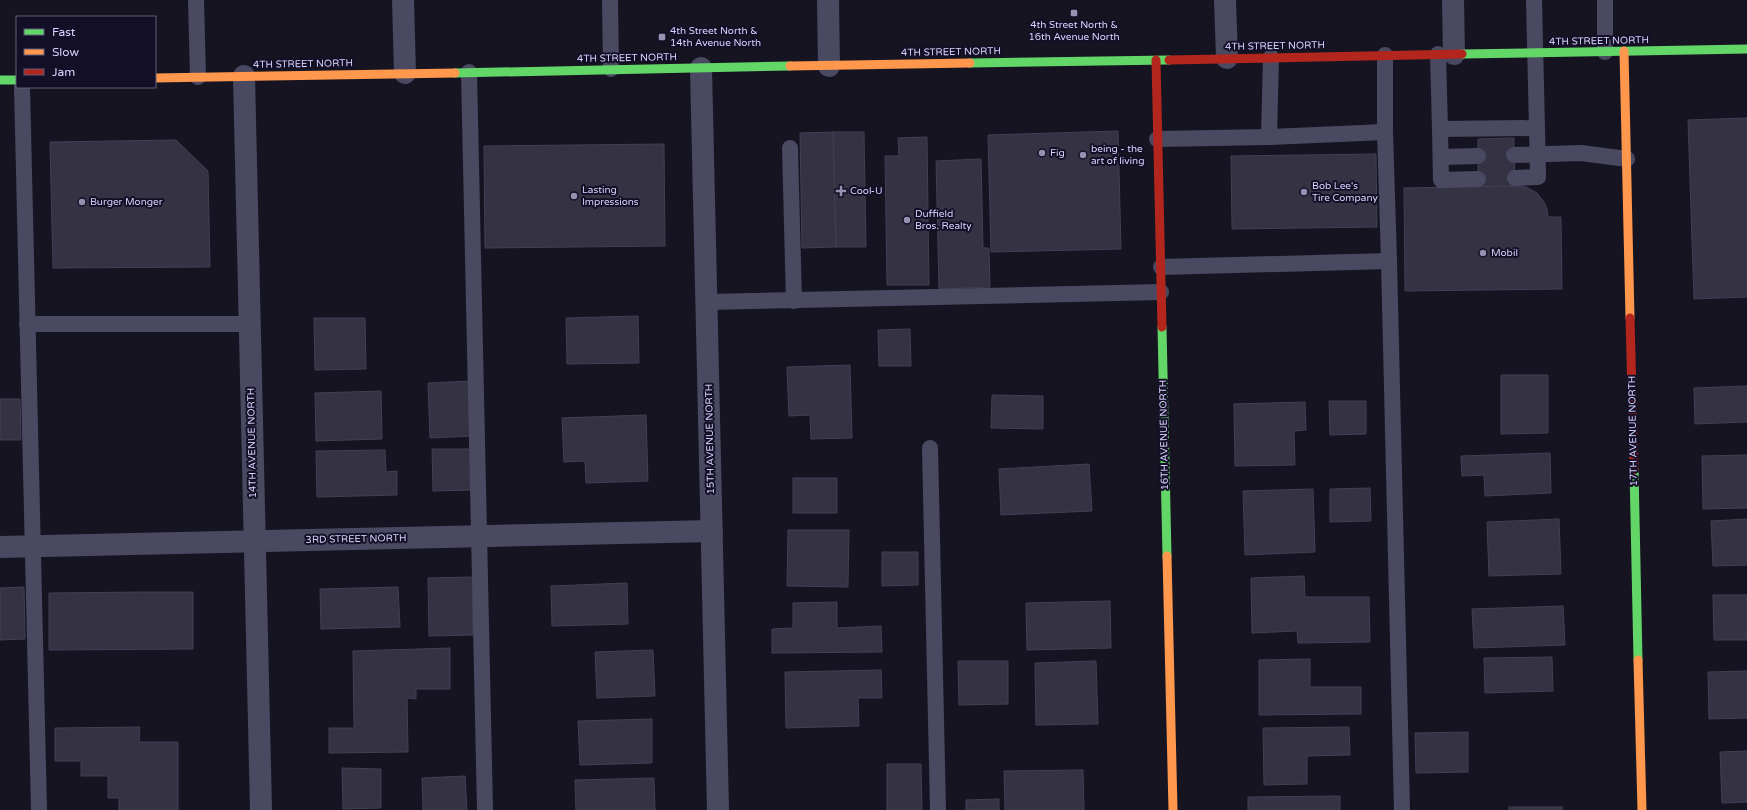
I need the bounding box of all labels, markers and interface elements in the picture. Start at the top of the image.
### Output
marker: 4th Street North & 16th Avenue North [1069,8,1079,18]
legend [16,16,156,88]
place label: 4th Street North & 16th Avenue North [1028,19,1120,43]
text: Fast [52,25,76,39]
place label: 4th Street North & 14th Avenue North [670,25,761,49]
marker: 4th Street North & 14th Avenue North [657,32,667,42]
street label: 4TH STREET NORTH [1549,34,1649,48]
street label: 4TH STREET NORTH [1225,39,1325,53]
text: Slow [52,45,79,59]
street label: 4TH STREET NORTH [901,45,1001,59]
street label: 4TH STREET NORTH [577,51,677,65]
street label: 4TH STREET NORTH [253,57,353,71]
text: Jam [52,65,75,79]
place label: being - the art of living [1091,143,1145,167]
place label: Fig [1050,147,1065,159]
marker: Fig [1037,148,1047,158]
marker: being - the art of living [1078,150,1088,160]
place label: Bob Lee's Tire Company [1312,180,1378,204]
place label: Lasting Impressions [582,184,639,208]
marker: Cool-U [835,185,847,197]
place label: Cool-U [850,185,883,197]
marker: Bob Lee's Tire Company [1299,187,1309,197]
marker: Lasting Impressions [569,191,579,201]
place label: Burger Monger [90,196,163,208]
marker: Burger Monger [77,197,87,207]
place label: Duffield Bros. Realty [915,208,972,232]
marker: Duffield Bros. Realty [902,215,912,225]
place label: Mobil [1491,247,1518,259]
marker: Mobil [1478,248,1488,258]
street label: 17TH AVENUE NORTH [1626,376,1640,486]
street label: 16TH AVENUE NORTH [1157,380,1171,490]
street label: 15TH AVENUE NORTH [703,384,717,494]
street label: 14TH AVENUE NORTH [245,388,259,498]
street label: 3RD STREET NORTH [305,532,407,546]

